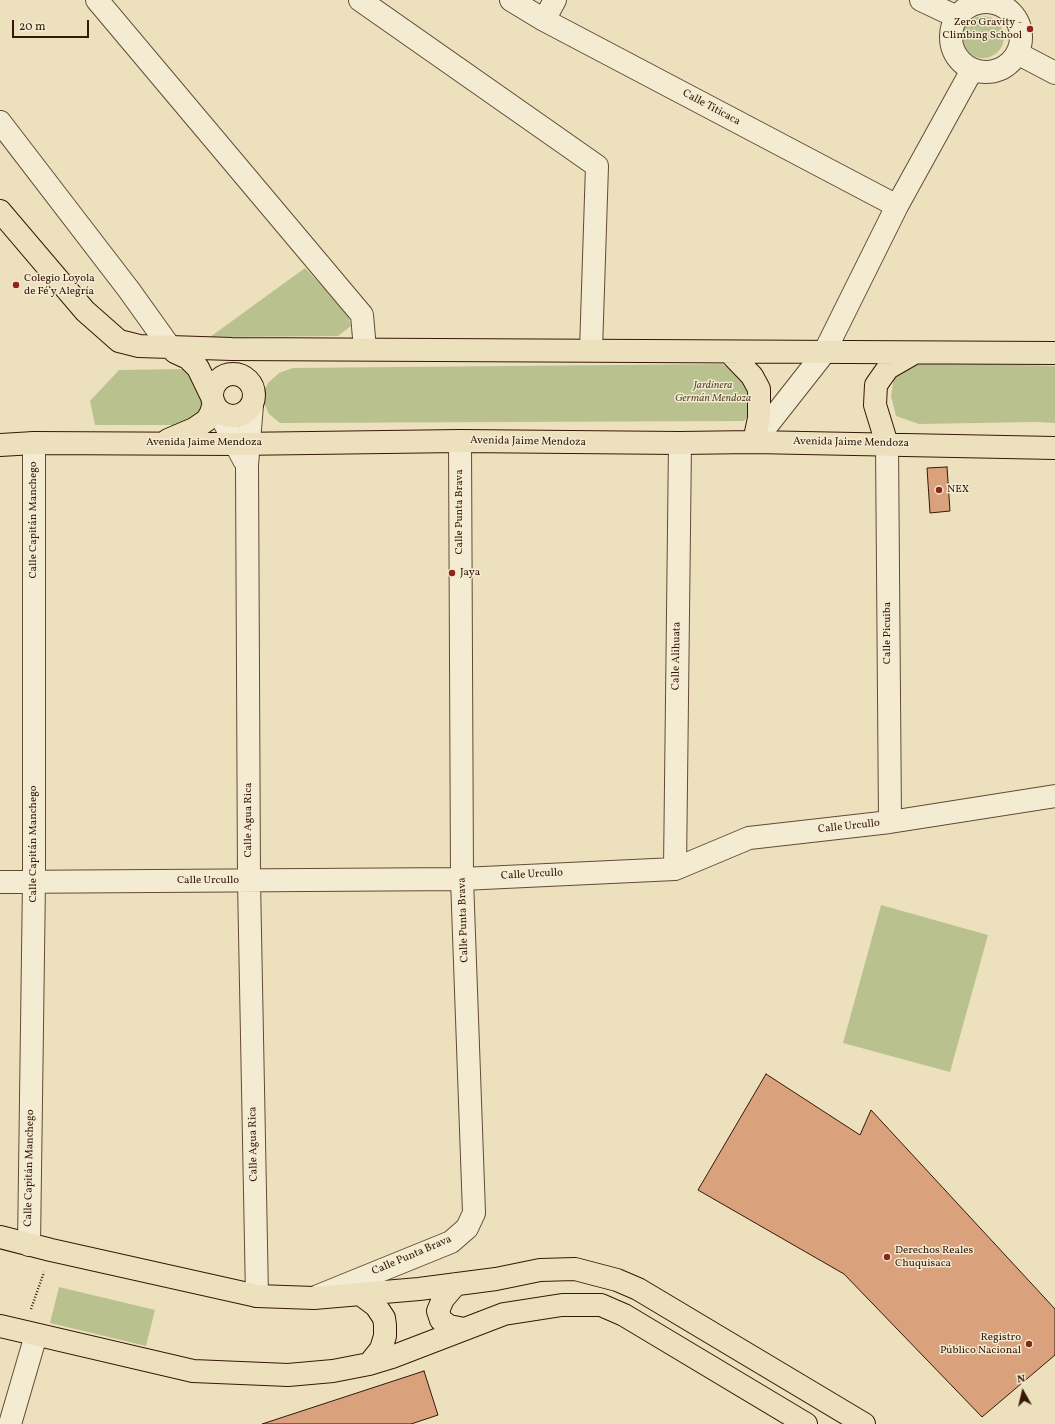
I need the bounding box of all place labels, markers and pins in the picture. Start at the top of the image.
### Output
place label: Zero Gravity - Climbing School [943,16,1022,42]
marker: Zero Gravity - Climbing School [1025,24,1035,34]
place label: Colegio Loyola de Fé y Alegría [24,272,95,298]
marker: Colegio Loyola de Fé y Alegría [11,280,21,290]
place label: NEX [947,483,969,497]
marker: NEX [934,485,944,495]
place label: Jaya [460,566,480,580]
marker: Jaya [447,568,457,578]
place label: Derechos Reales Chuquisaca [895,1244,973,1270]
marker: Derechos Reales Chuquisaca [882,1252,892,1262]
place label: Registro Público Nacional [940,1331,1021,1357]
marker: Registro Público Nacional [1024,1339,1034,1349]

